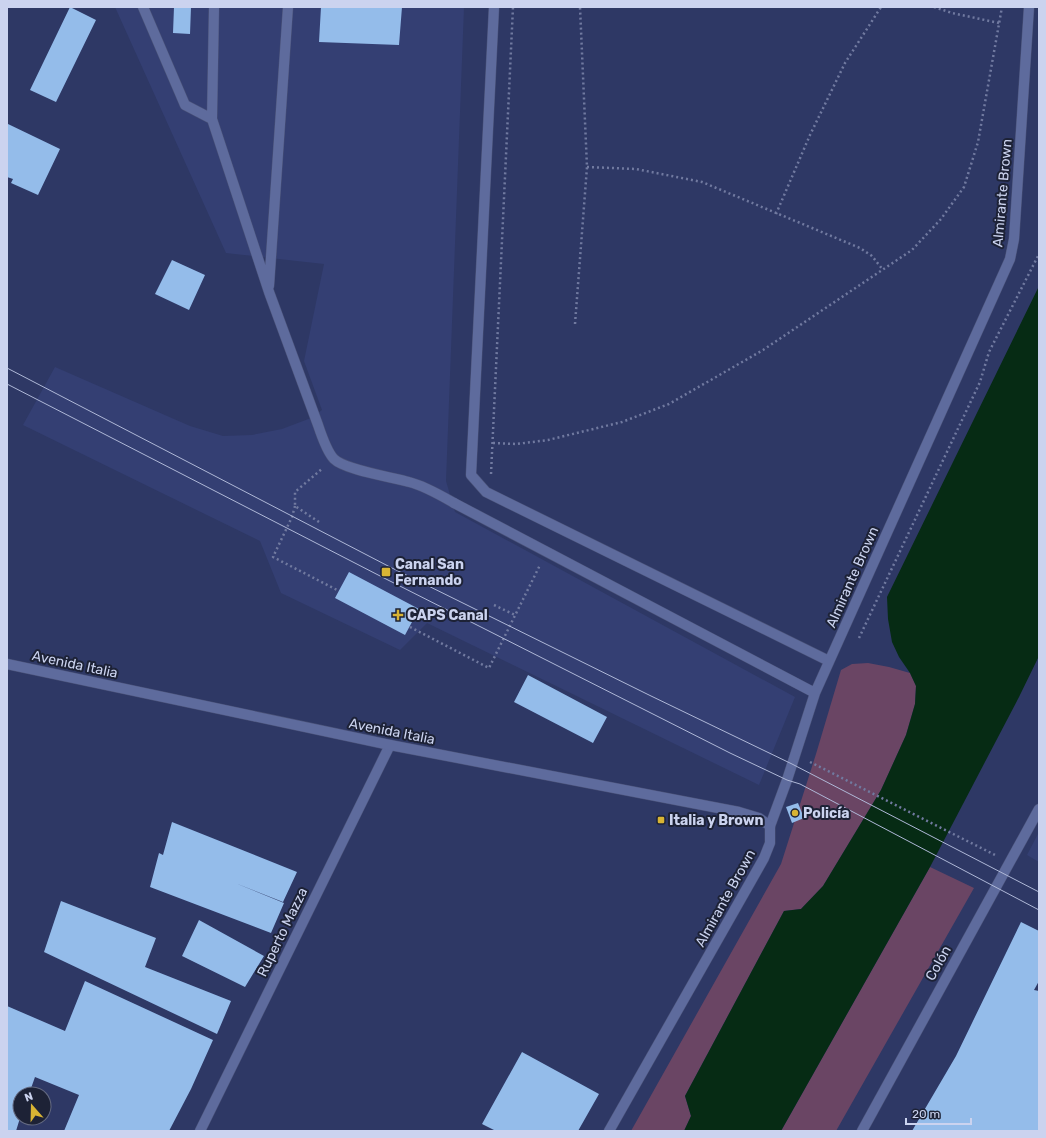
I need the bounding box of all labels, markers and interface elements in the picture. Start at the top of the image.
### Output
street label: Almirante Brown [989,138,1016,248]
street label: Almirante Brown [823,524,882,630]
place label: Canal San Fernando [395,556,464,589]
marker: Canal San Fernando [380,566,392,578]
place label: CAPS Canal [407,607,488,624]
marker: CAPS Canal [392,609,404,621]
street label: Avenida Italia [30,647,119,682]
street label: Avenida Italia [347,715,436,748]
place label: Policía [803,805,849,822]
marker: Policía [790,808,800,818]
place label: Italia y Brown [669,812,763,829]
marker: Italia y Brown [656,815,666,825]
street label: Almirante Brown [692,847,759,950]
street label: Ruperto Mazza [254,885,311,979]
street label: Colón [922,943,955,984]
north arrow [12,1086,52,1126]
text: N [23,1090,35,1105]
scale bar [906,1100,971,1126]
text: 20 m [912,1107,940,1121]

